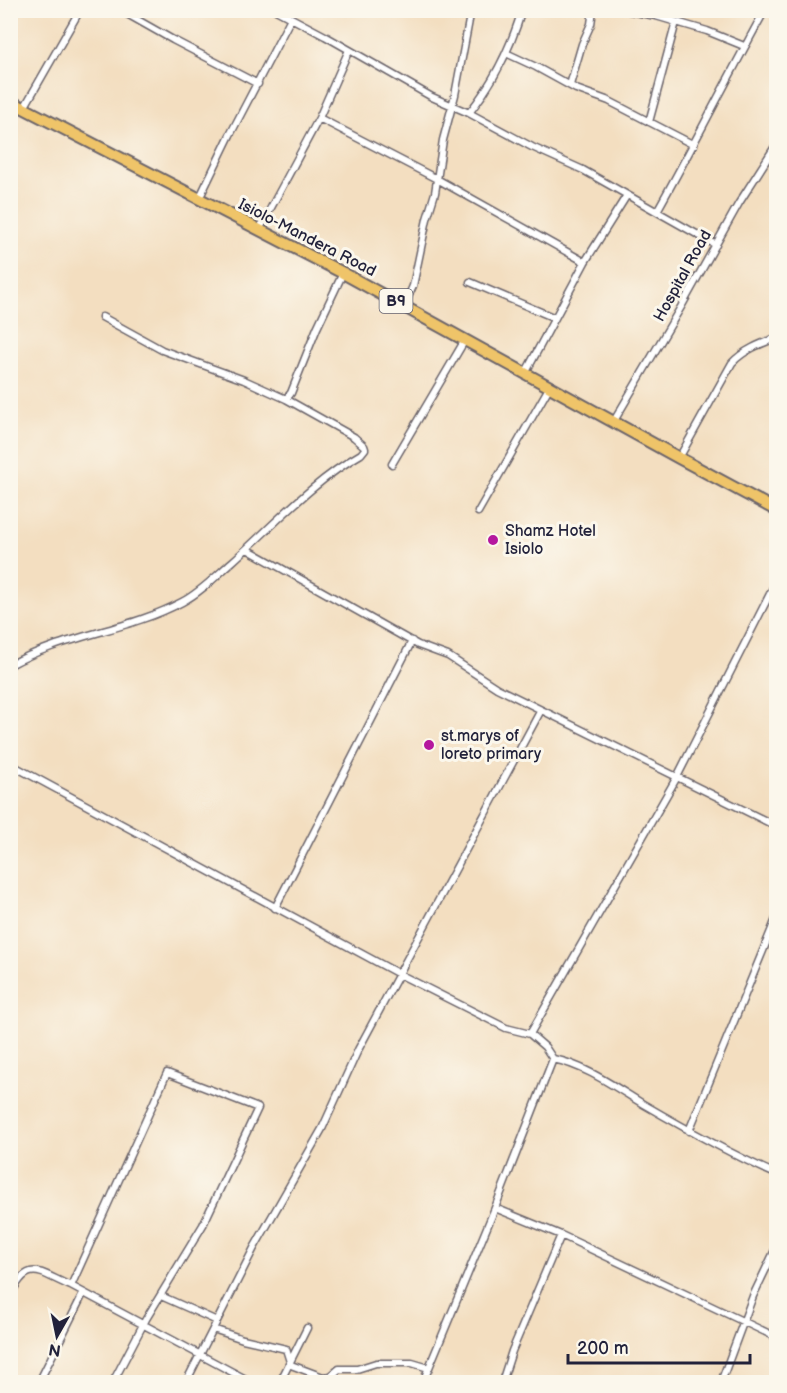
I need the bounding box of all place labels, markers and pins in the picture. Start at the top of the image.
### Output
place label: Shamz Hotel Isiolo [505,522,596,559]
marker: Shamz Hotel Isiolo [486,533,500,547]
place label: st.marys of loreto primary [441,727,542,764]
marker: st.marys of loreto primary [422,738,436,752]

